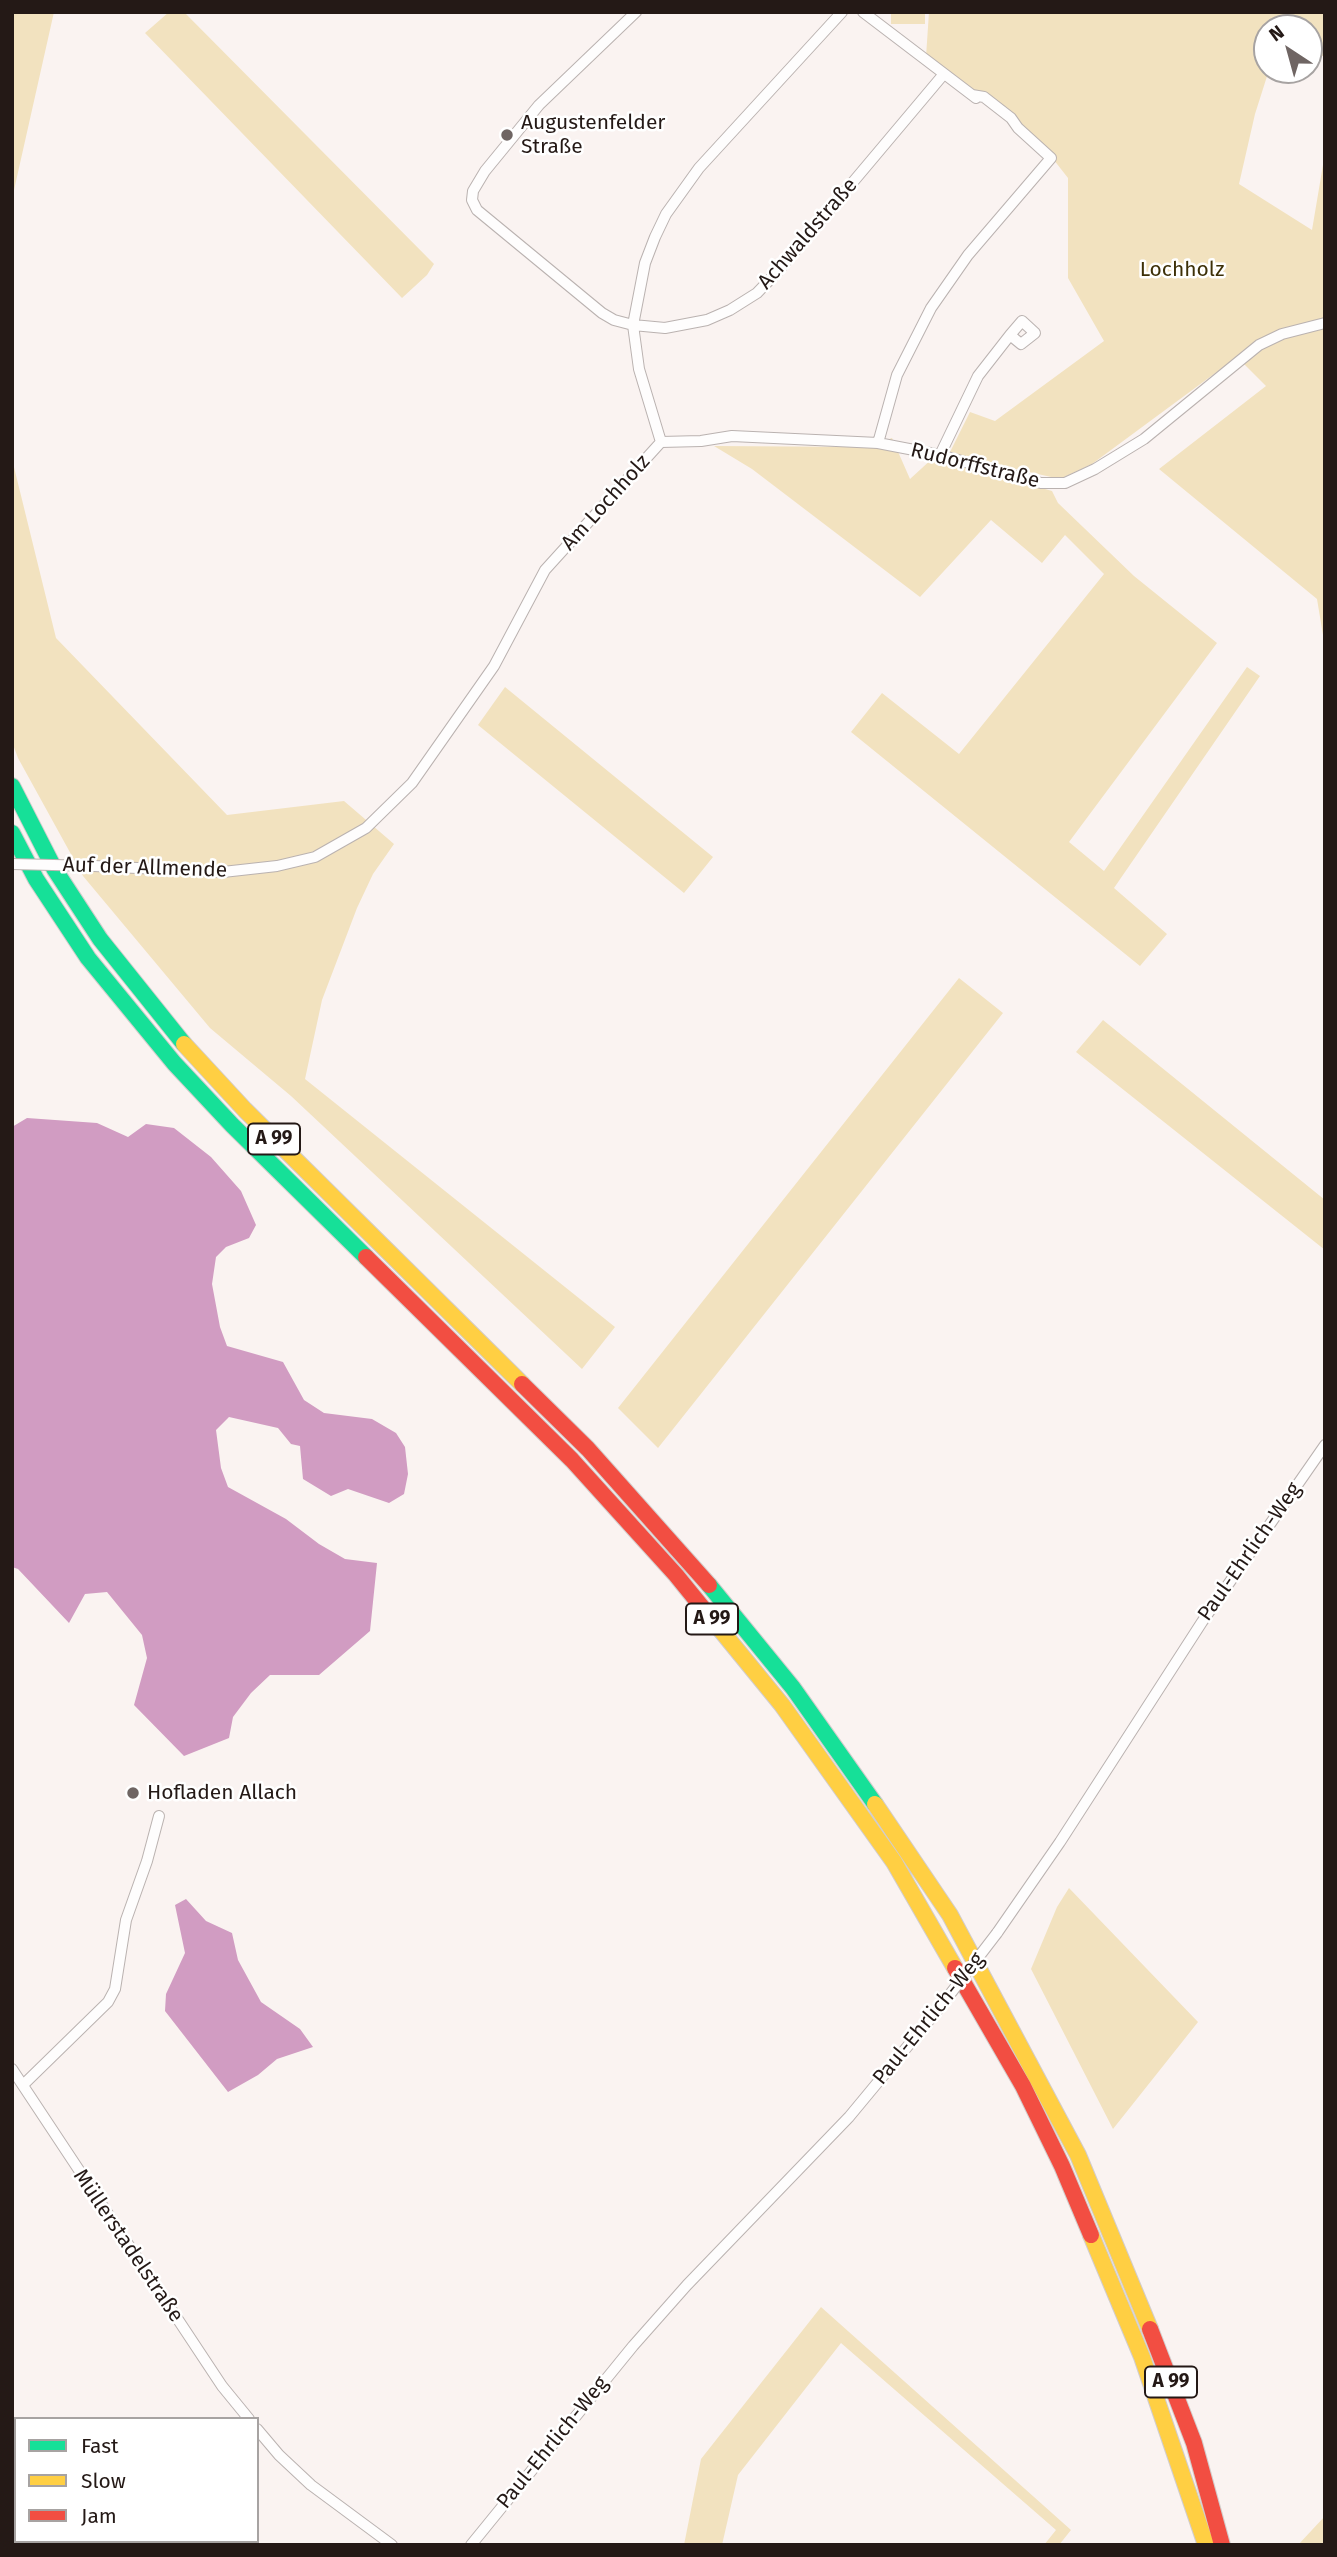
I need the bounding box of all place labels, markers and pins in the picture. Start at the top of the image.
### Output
place label: Augustenfelder Straße [521,110,665,160]
marker: Augustenfelder Straße [499,127,515,143]
place label: Hofladen Allach [147,1780,297,1806]
marker: Hofladen Allach [125,1785,141,1801]

